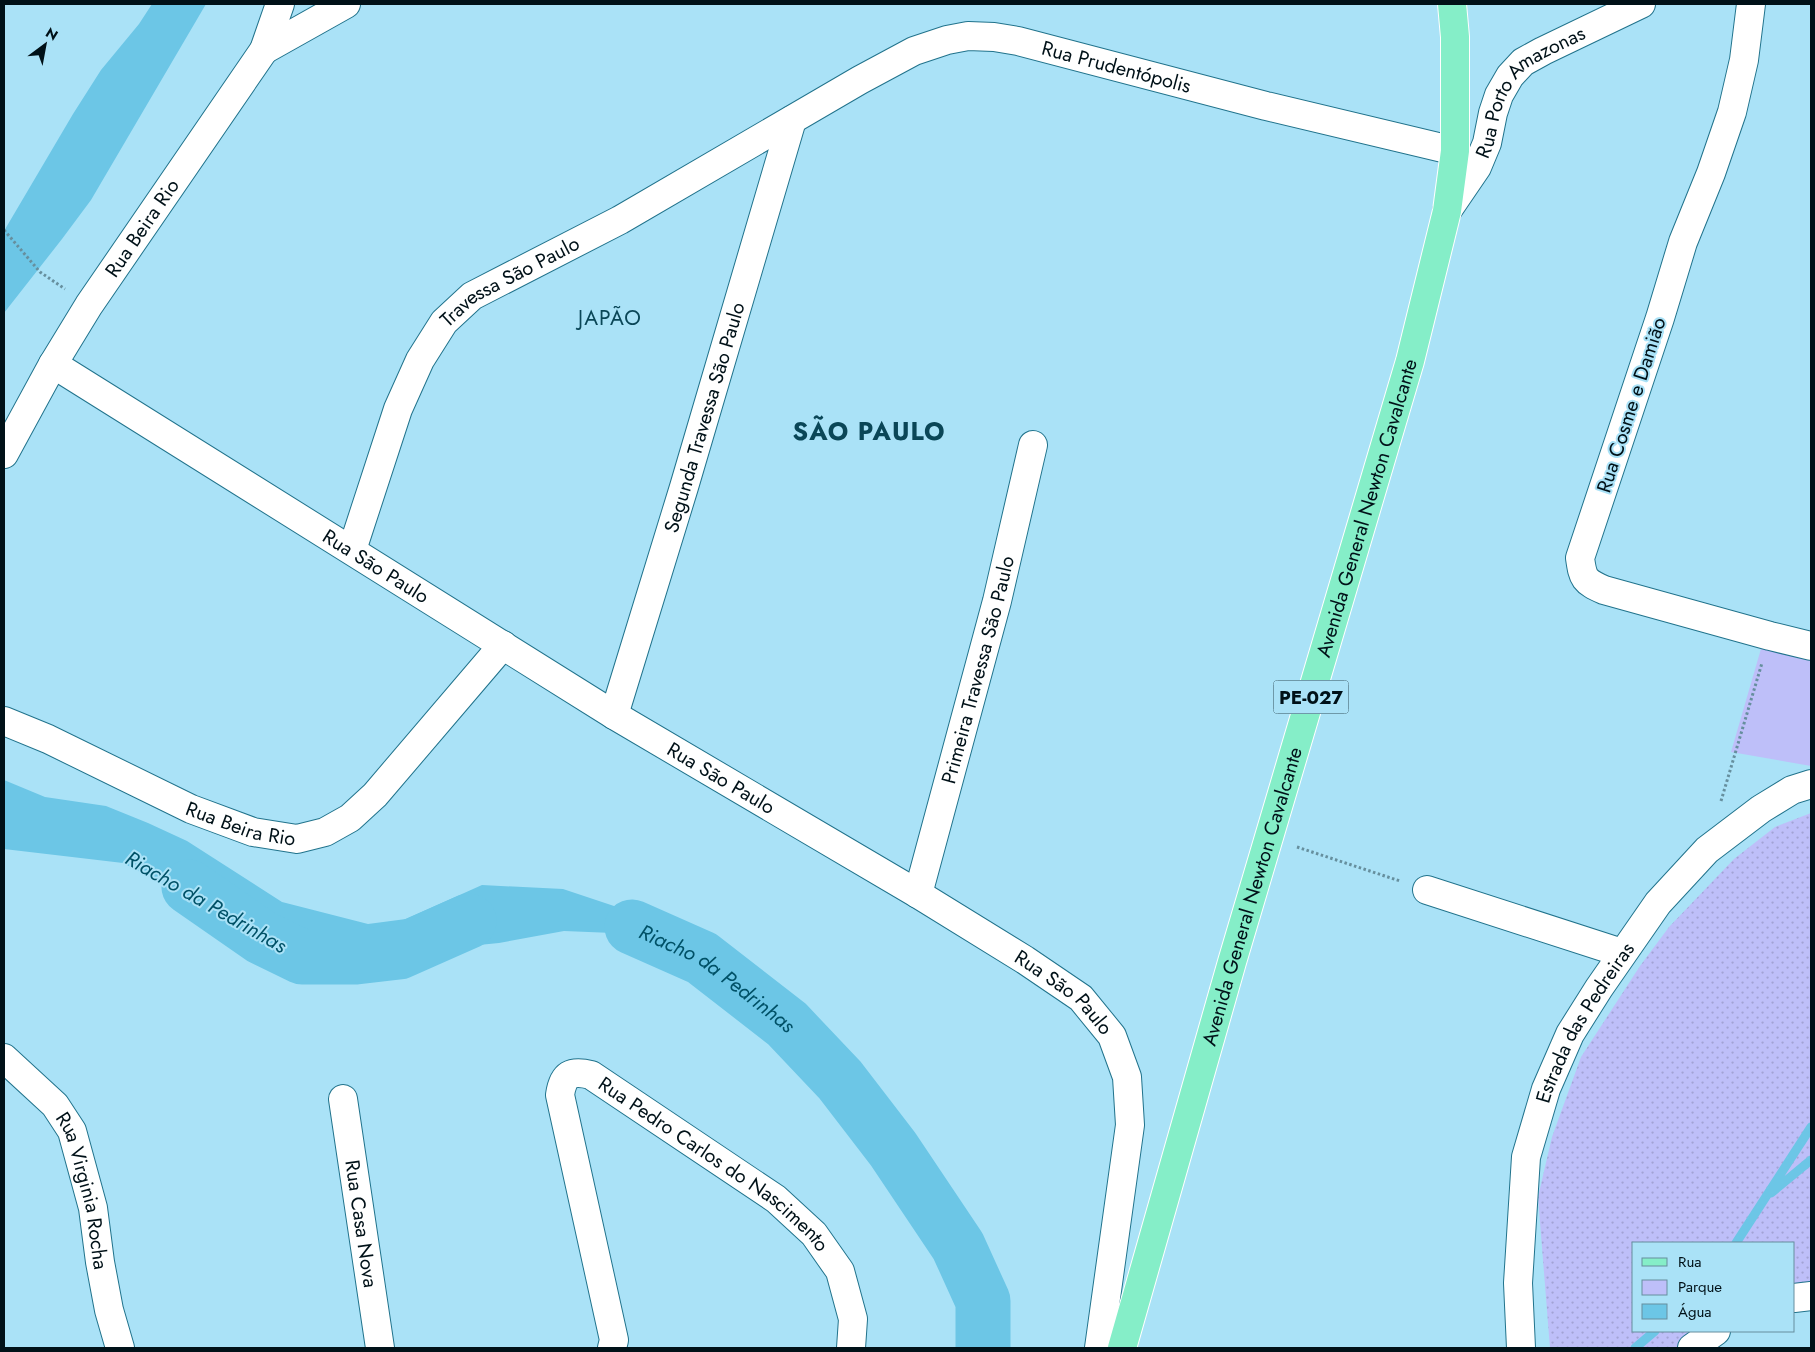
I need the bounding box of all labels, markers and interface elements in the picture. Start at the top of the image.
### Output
street label: Rua Porto Amazonas [1468,19,1590,163]
north arrow [20,20,70,70]
text: N [42,23,62,45]
street label: Rua Prudentópolis [1038,34,1194,101]
street label: Rua Beira Rio [98,173,186,283]
street label: Travessa São Paulo [434,229,585,334]
street label: Segunda Travessa São Paulo [657,299,753,536]
district label: JAPÃO [575,303,642,333]
street label: Rua Cosme e Damião [1589,314,1674,497]
street label: Avenida General Newton Cavalcante [1309,355,1425,661]
district label: SÃO PAULO [793,413,945,449]
street label: Rua São Paulo [317,522,435,611]
street label: Primeira Travessa São Paulo [934,553,1022,787]
road number: PE-027 [1274,680,1348,714]
street label: Rua São Paulo [661,735,780,822]
street label: Avenida General Newton Cavalcante [1195,744,1310,1049]
street label: Rua Beira Rio [181,794,298,854]
water label: Riacho da Pedrinhas [120,844,293,961]
water label: Riacho da Pedrinhas [634,917,803,1040]
street label: Estrada das Pedreiras [1529,936,1642,1106]
street label: Rua São Paulo [1009,943,1119,1041]
street label: Rua Pedro Carlos do Nascimento [592,1070,836,1258]
street label: Rua Virginia Rocha [48,1106,115,1272]
street label: Rua Casa Nova [337,1158,385,1290]
legend [1632,1242,1795,1332]
text: Rua [1678,1251,1702,1273]
text: Parque [1678,1276,1722,1298]
text: Água [1678,1301,1712,1323]

